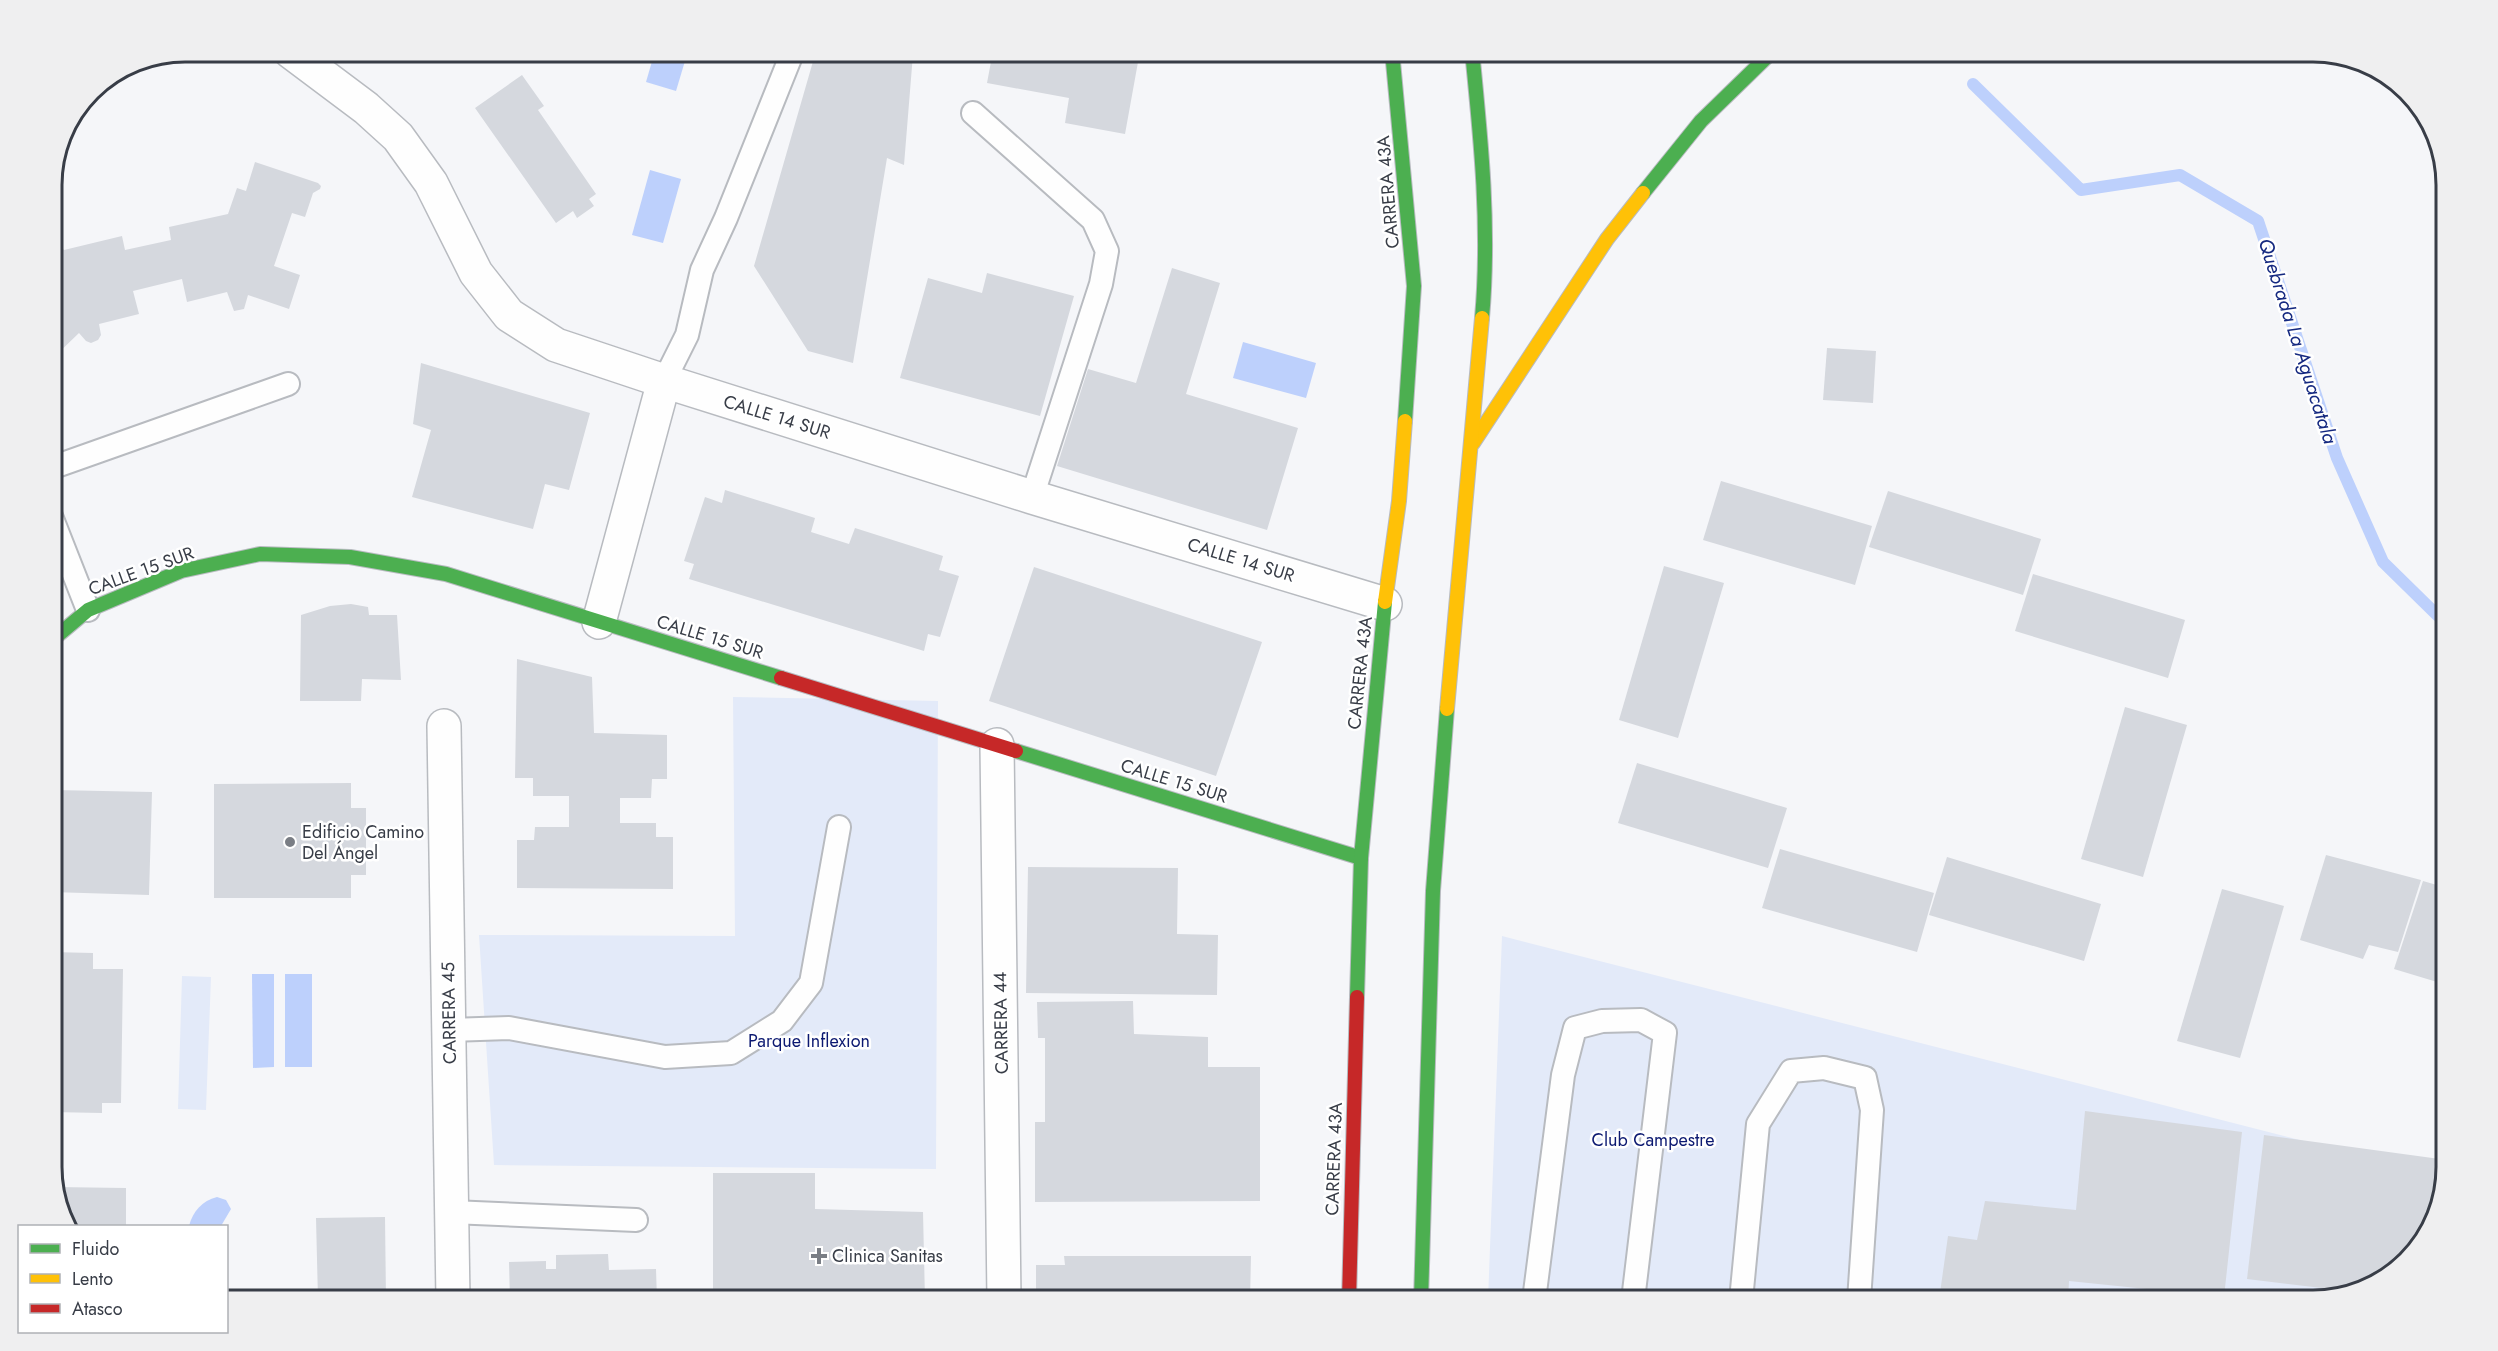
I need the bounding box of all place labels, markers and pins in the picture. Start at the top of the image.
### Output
place label: Edificio Camino Del Ángel [302,819,424,866]
marker: Edificio Camino Del Ángel [283,835,297,849]
place label: Clinica Sanitas [832,1243,943,1269]
marker: Clinica Sanitas [810,1247,828,1265]

